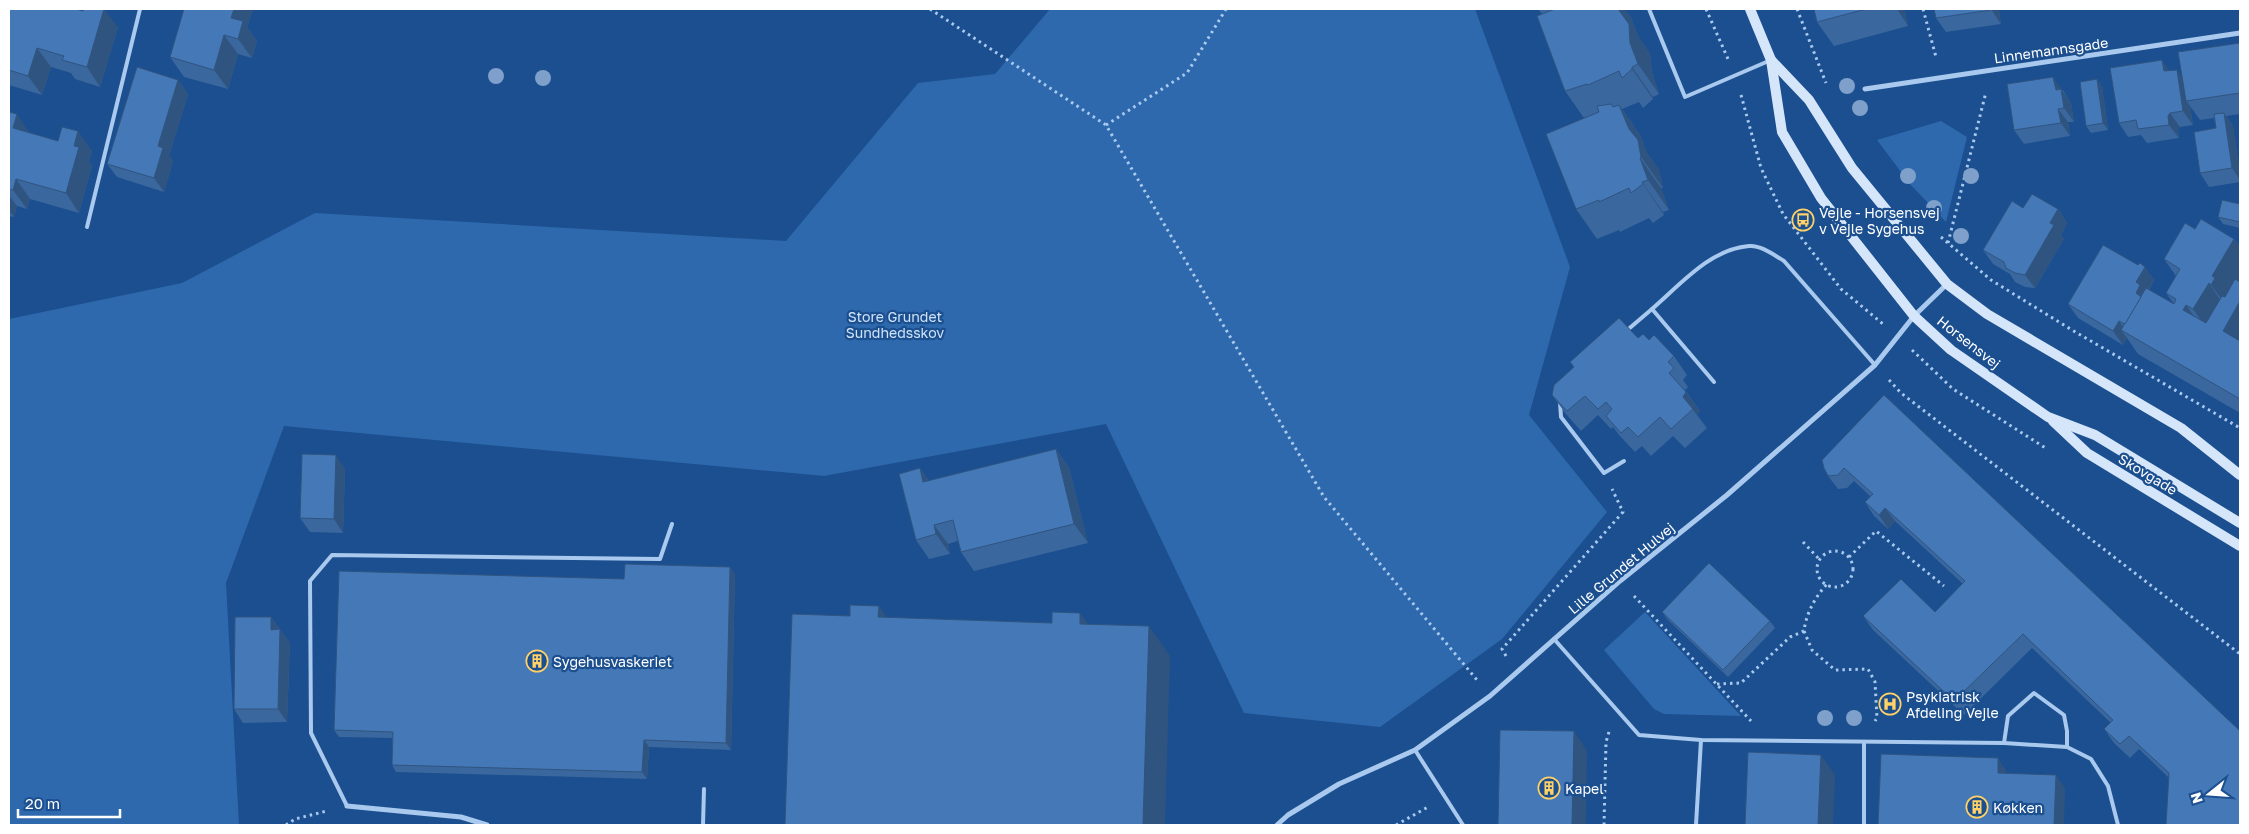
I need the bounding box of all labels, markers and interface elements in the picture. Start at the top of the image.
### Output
street label: Linnemannsgade [1993,34,2109,66]
place label: Vejle - Horsensvej v Vejle Sygehus [1819,204,1940,237]
bus stop icon: Vejle - Horsensvej v Vejle Sygehus [1791,208,1815,232]
park label: Store Grundet Sundhedsskov [846,308,944,341]
street label: Horsensvej [1934,312,2004,372]
street label: Skovgade [2116,450,2180,498]
street label: Lille Grundet Hulvej [1565,519,1677,617]
building icon: Sygehusvaskeriet [525,649,549,673]
place label: Sygehusvaskeriet [553,653,672,670]
place label: Psykiatrisk Afdeling Vejle [1906,688,1999,721]
hospital icon: Psykiatrisk Afdeling Vejle [1878,692,1902,716]
north arrow [2184,769,2234,819]
building icon: Kapel [1537,776,1561,800]
place label: Kapel [1565,780,1604,797]
scale bar [18,786,120,818]
text: N [2186,790,2206,806]
text: 20 m [25,794,60,812]
building icon: Køkken [1965,795,1989,819]
place label: Køkken [1993,799,2043,816]

